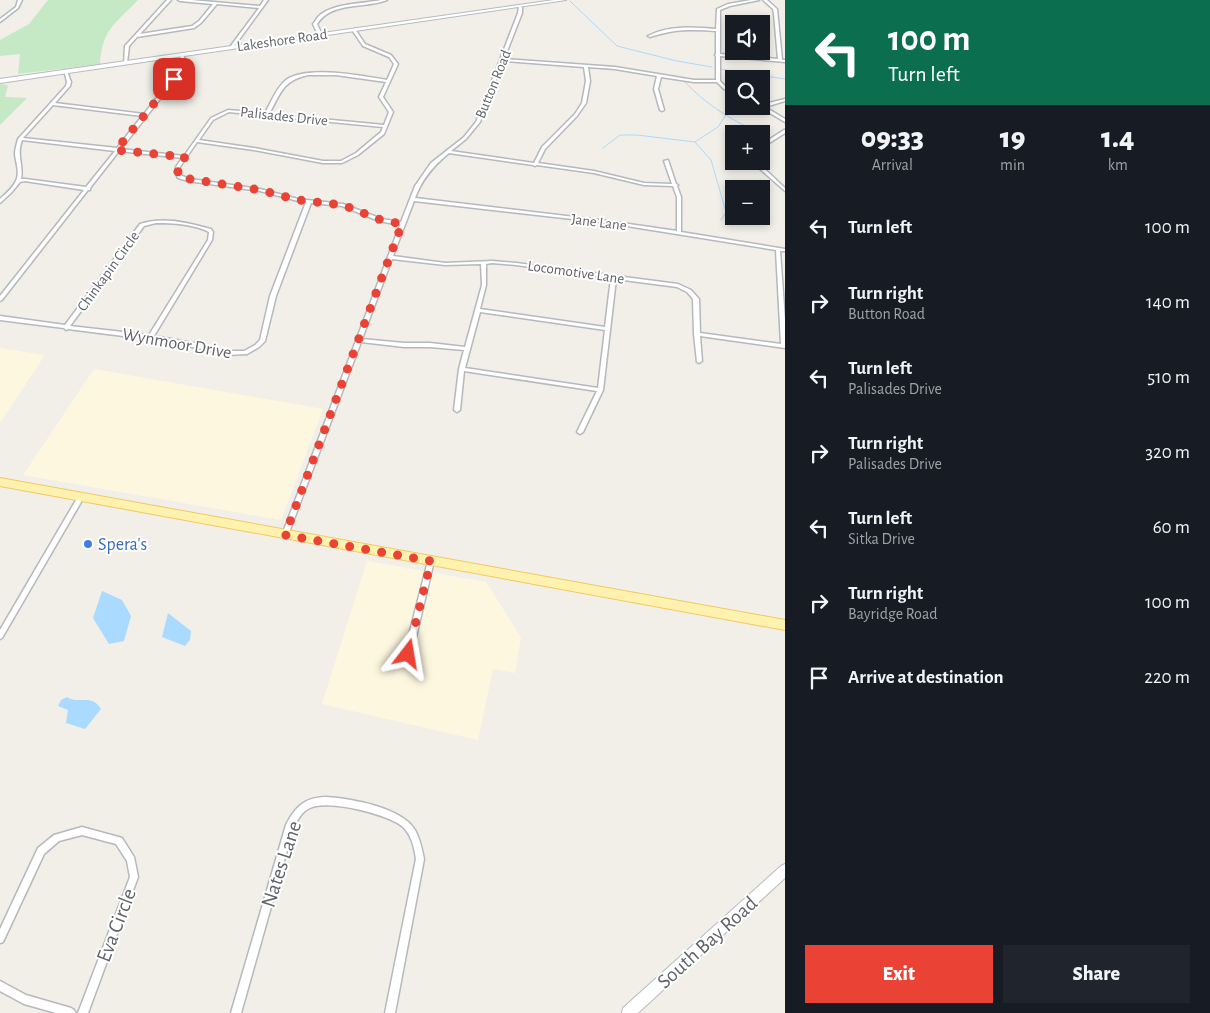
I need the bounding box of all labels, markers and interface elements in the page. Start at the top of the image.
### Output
map controls [725,15,770,225]
button: sound [725,15,770,60]
icon: left [805,20,870,85]
text: 100 m [888,22,971,57]
street label: Lakeshore Road [236,27,329,54]
street label: Button Road [473,48,514,121]
pin [153,58,195,100]
text: Turn left [888,63,960,85]
icon: arrive [160,65,188,93]
button: search [725,70,770,115]
street label: Palisades Drive [239,104,329,129]
text: 09:33 [861,123,924,153]
text: 19 [1000,123,1025,153]
text: 1.4 [1101,123,1134,153]
button: + [725,125,770,170]
text: Arrival [872,157,913,173]
text: min [1000,157,1025,173]
text: km [1108,157,1128,173]
button: − [725,180,770,225]
street label: Jane Lane [570,212,628,233]
icon: left [805,214,833,242]
text: Turn left [848,218,912,237]
text: 100 m [1145,218,1190,237]
street label: Chinkapin Circle [75,229,142,314]
street label: Locomotive Lane [527,258,625,287]
text: Turn right [848,284,923,303]
icon: right [805,289,833,317]
text: 140 m [1146,293,1190,312]
text: Button Road [848,306,925,322]
street label: Wynmoor Drive [121,326,233,362]
text: Turn left [848,359,912,378]
icon: left [805,364,833,392]
text: 510 m [1147,368,1190,387]
text: Palisades Drive [848,381,942,397]
text: Turn right [848,434,923,453]
icon: right [805,439,833,467]
text: 320 m [1145,443,1190,462]
text: Palisades Drive [848,456,942,472]
text: Turn left [848,509,912,528]
icon: left [805,514,833,542]
text: 60 m [1153,518,1190,537]
text: Sitka Drive [848,531,915,547]
place label: Spera's [98,536,147,554]
marker: Spera's [82,538,94,550]
text: Turn right [848,584,923,603]
icon: right [805,589,833,617]
text: 100 m [1145,593,1190,612]
text: Bayridge Road [848,606,938,622]
position arrow [381,627,433,679]
icon: arrive [805,664,833,692]
text: Arrive at destination [848,668,1004,687]
text: 220 m [1144,668,1190,687]
street label: Nates Lane [258,818,305,910]
street label: Eva Circle [93,886,140,965]
street label: South Bay Road [653,892,761,993]
button: Exit [805,945,993,1003]
button: Share [1003,945,1190,1003]

